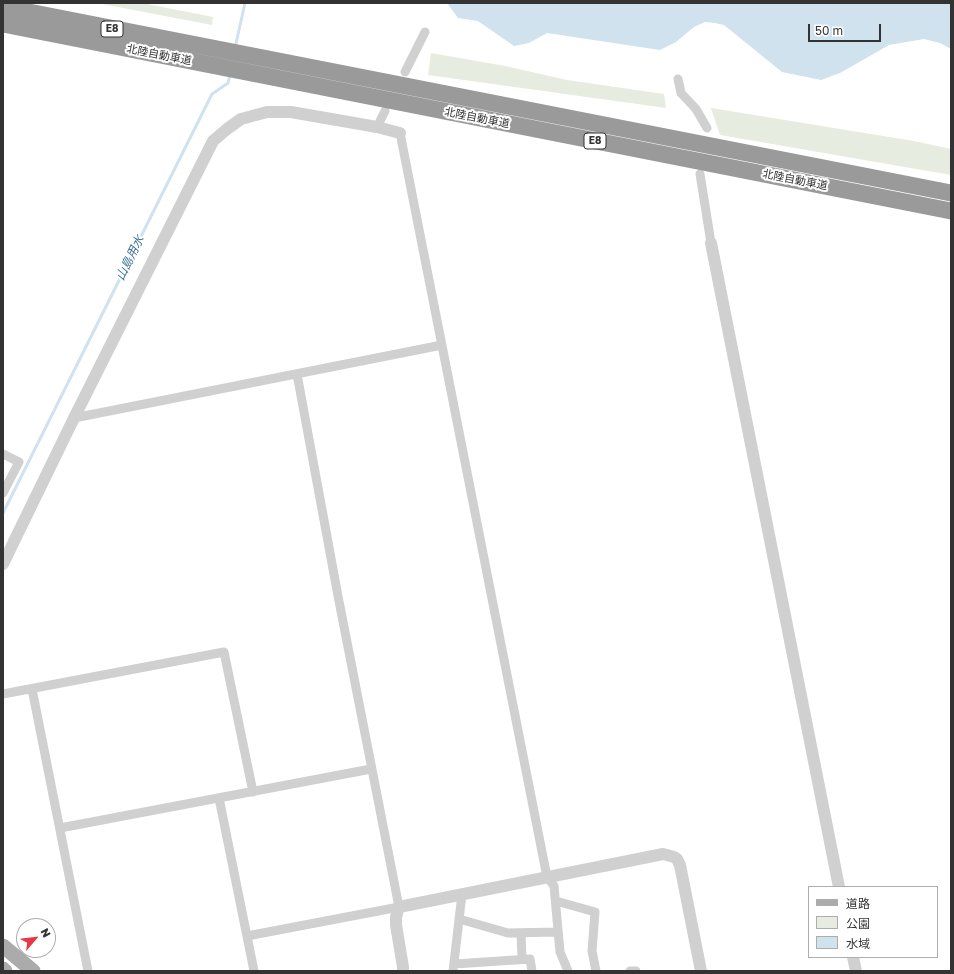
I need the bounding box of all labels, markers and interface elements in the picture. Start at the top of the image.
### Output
scale bar [810,16,883,42]
road number: E8 [101,21,123,37]
text: 50 m [815,23,843,38]
street label: 北陸自動車道 [125,42,193,68]
street label: 北陸自動車道 [443,105,511,131]
road number: E8 [584,133,606,149]
street label: 北陸自動車道 [761,167,829,193]
water label: 山島用水 [113,233,147,283]
legend [808,886,938,958]
text: 道路 [846,896,870,911]
text: 公園 [846,916,870,931]
north arrow [16,918,56,958]
text: N [38,926,54,939]
text: 水域 [846,936,870,951]

